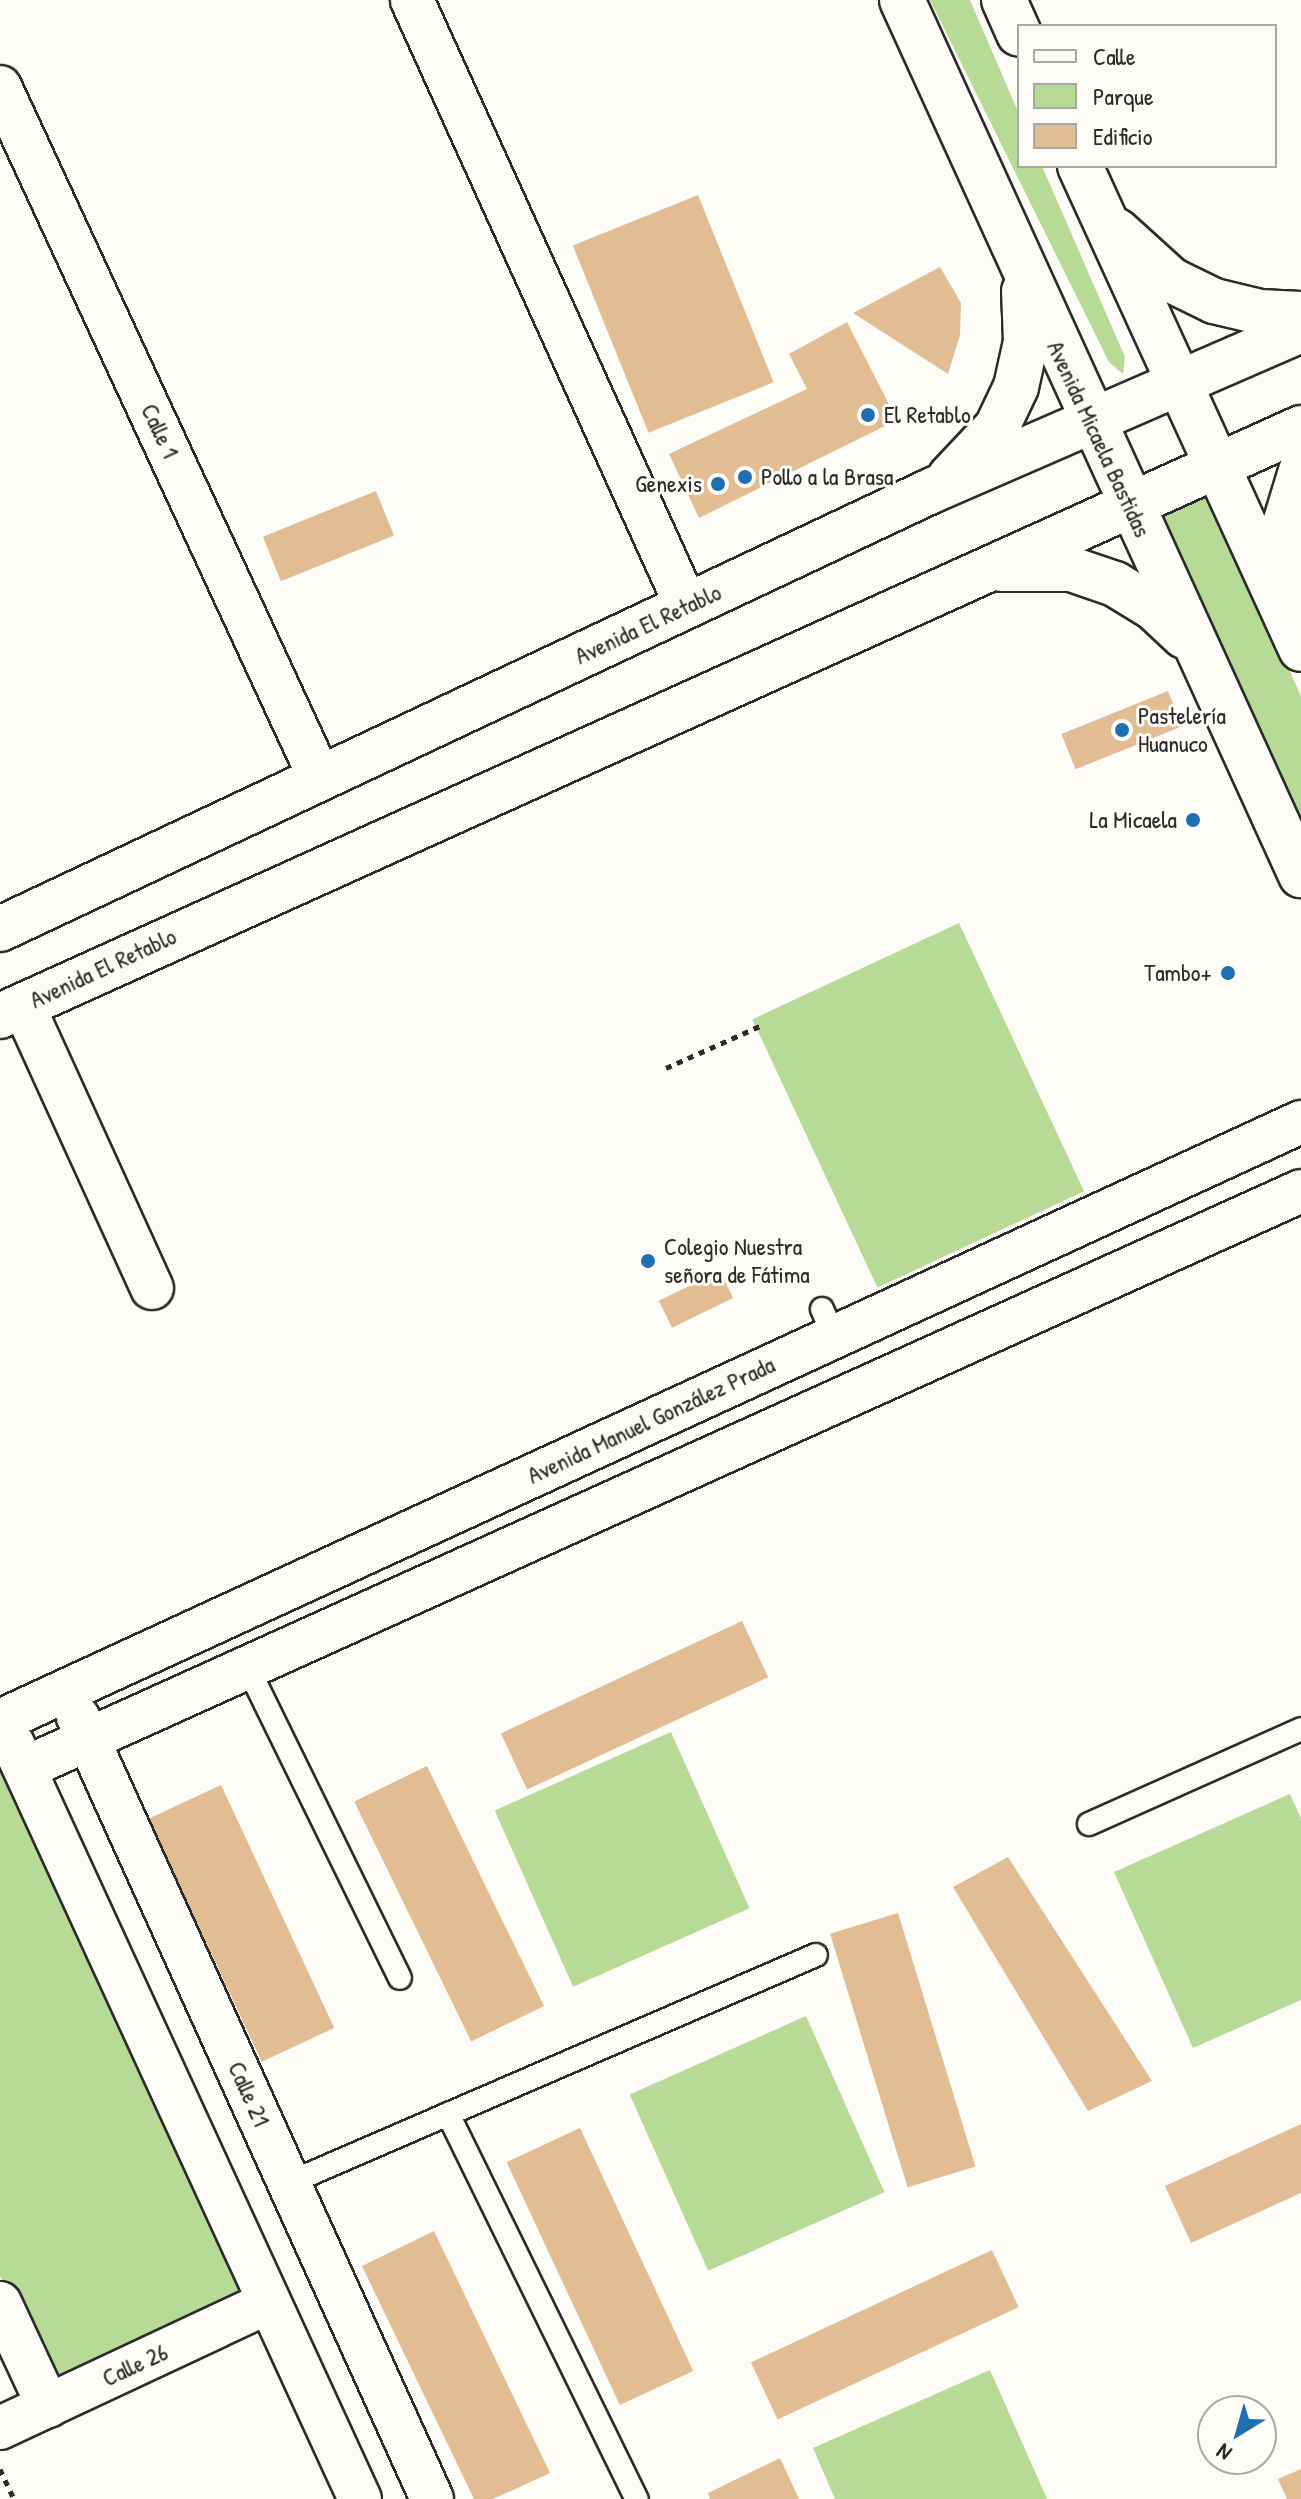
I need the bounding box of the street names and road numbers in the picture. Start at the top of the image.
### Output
street label: Avenida Micaela Bastidas [1041,336,1157,542]
street label: Calle 1 [135,399,185,463]
street label: Avenida El Retablo [570,578,726,670]
street label: Avenida El Retablo [25,922,181,1014]
street label: Avenida Manuel González Prada [523,1350,779,1490]
street label: Calle 21 [222,2057,276,2131]
street label: Calle 26 [98,2337,172,2393]

